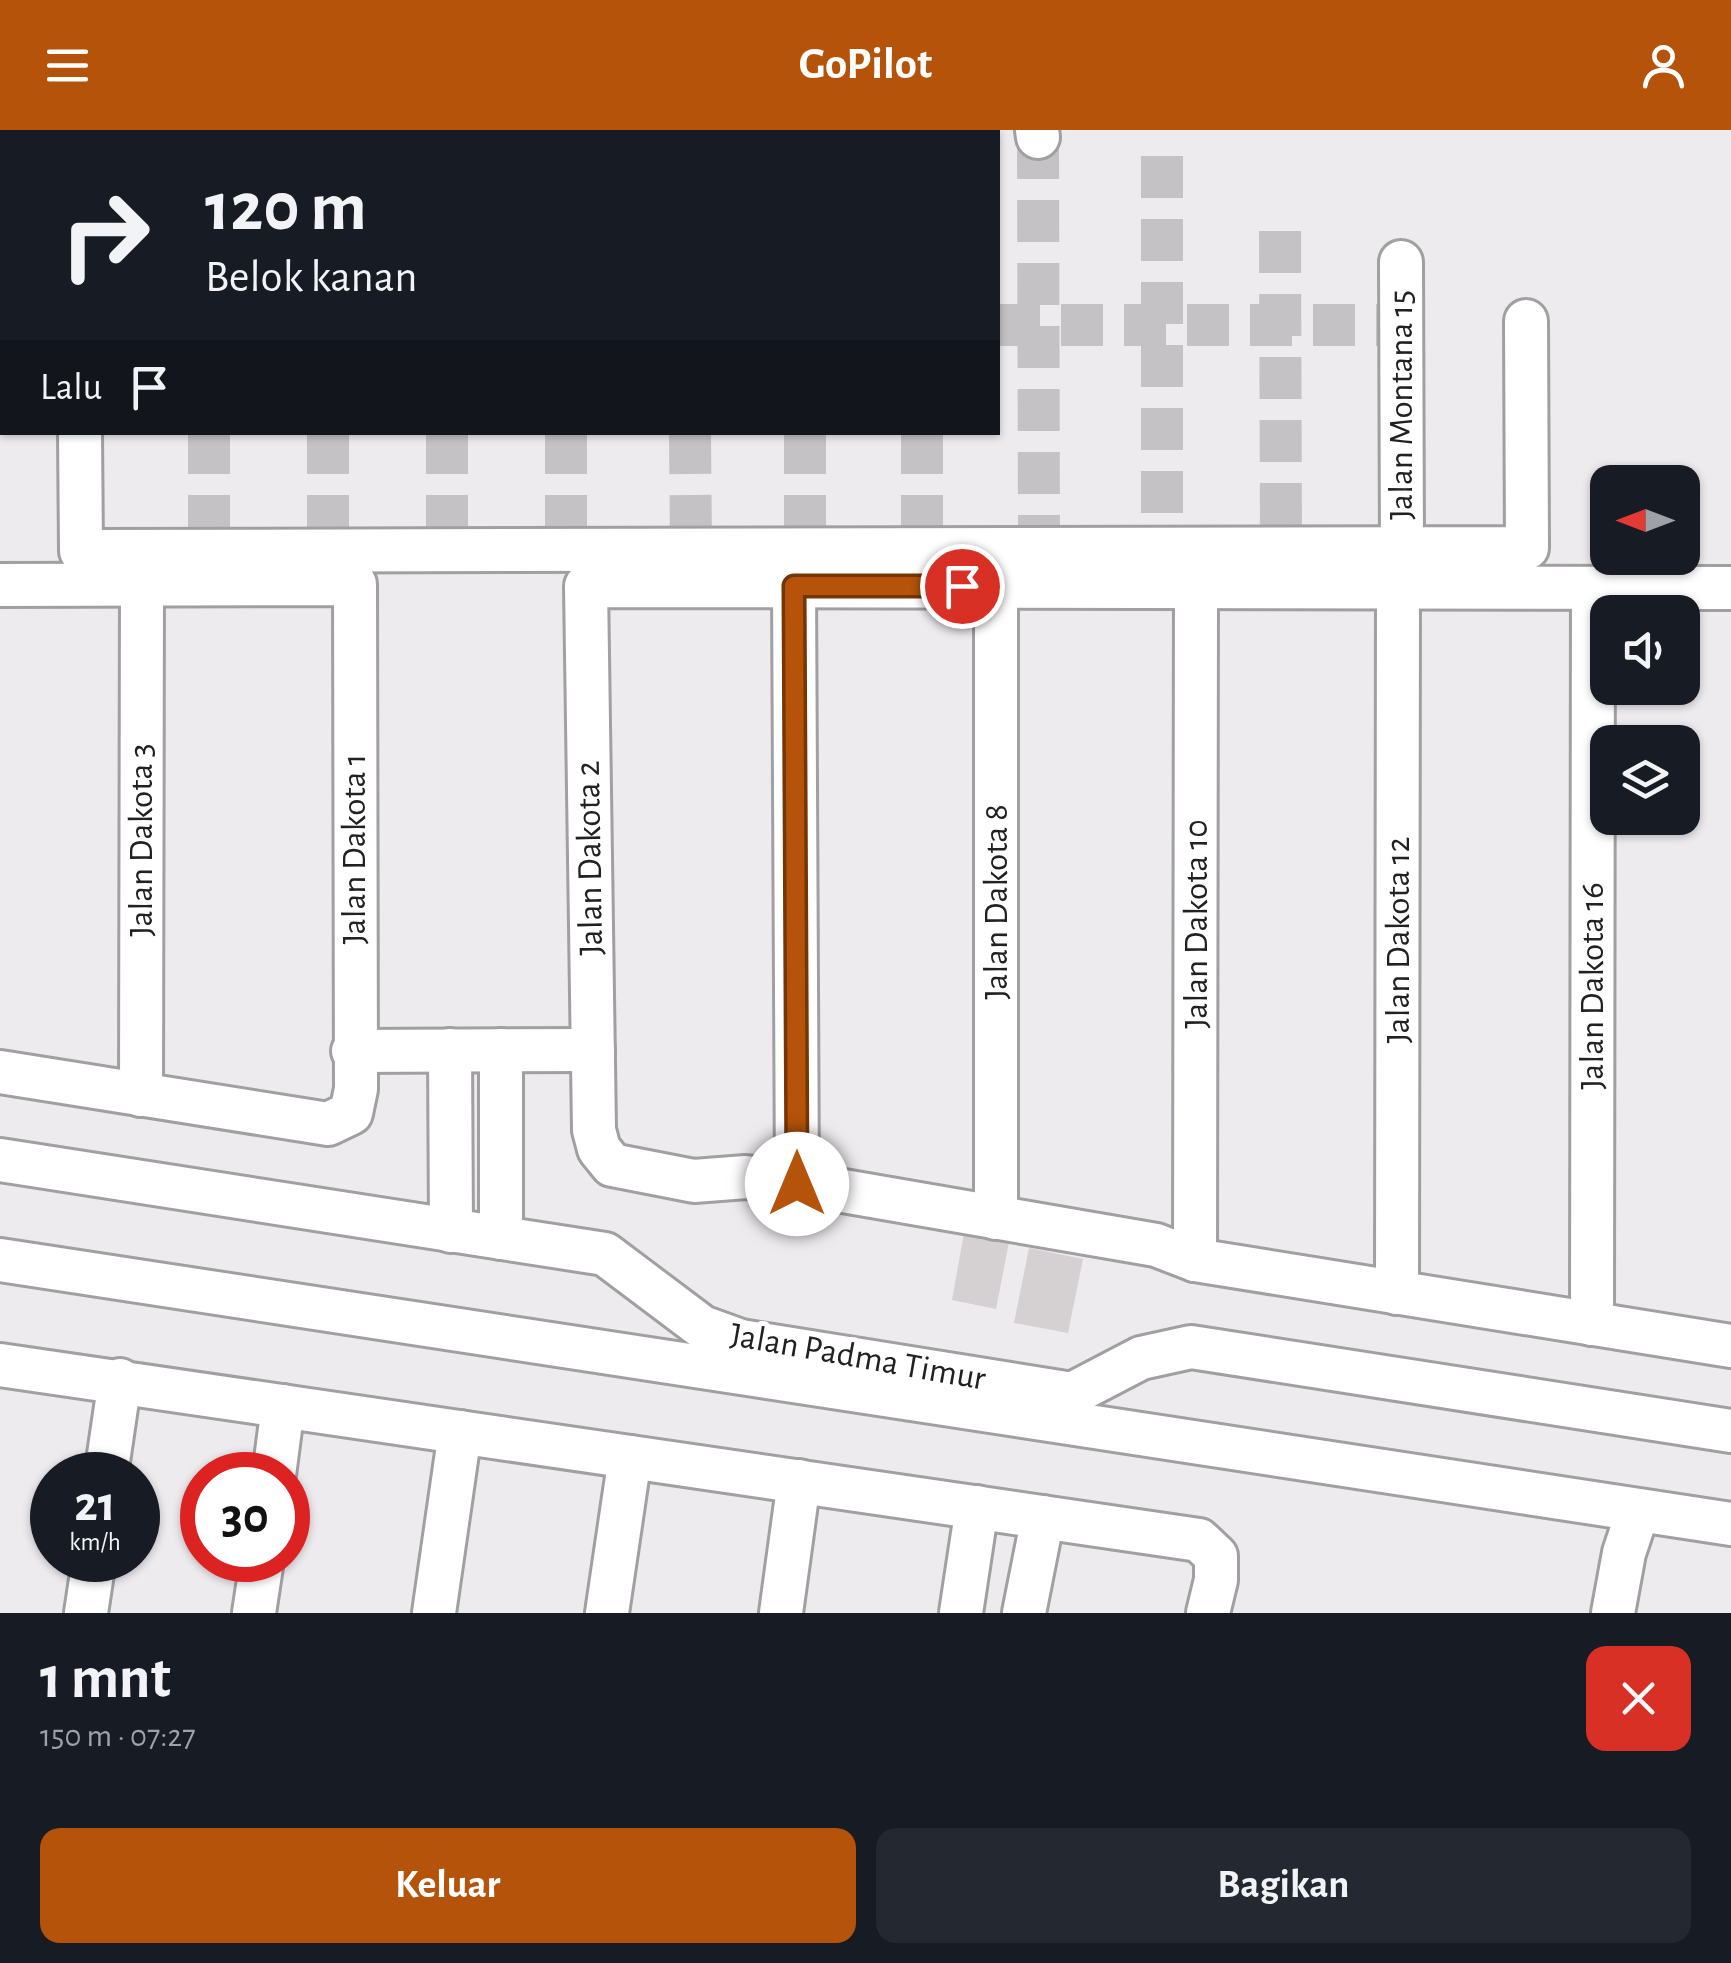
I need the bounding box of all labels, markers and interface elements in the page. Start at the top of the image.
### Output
icon: menu [40,38,95,93]
icon: person [1636,38,1691,93]
text: GoPilot [799,42,932,87]
icon: right [40,170,170,300]
text: 120 m [205,173,367,243]
text: Belok kanan [205,255,417,300]
street label: Jalan Montana 15 [1384,290,1419,520]
icon: arrive [122,360,177,415]
text: Lalu [40,369,102,407]
north arrow [1590,465,1700,575]
map controls [1590,465,1700,835]
pin [920,544,1005,629]
icon: arrive [935,559,990,614]
button: sound [1590,595,1700,705]
button: layers [1590,725,1700,835]
street label: Jalan Dakota 3 [124,743,159,937]
street label: Jalan Dakota 1 [337,753,372,945]
street label: Jalan Dakota 2 [571,760,609,956]
street label: Jalan Dakota 8 [979,804,1014,1000]
street label: Jalan Dakota 10 [1179,819,1214,1029]
street label: Jalan Dakota 12 [1381,836,1416,1044]
street label: Jalan Dakota 16 [1575,882,1610,1090]
position arrow [745,1132,849,1236]
street label: Jalan Padma Timur [728,1317,989,1397]
speed limit sign: 30 [180,1452,310,1582]
text: 21 [74,1480,116,1530]
text: km/h [69,1530,121,1555]
button: close [1586,1646,1691,1751]
text: 1 mnt [40,1649,171,1709]
text: 150 m · 07:27 [40,1720,196,1752]
button: Keluar [40,1828,856,1943]
button: Bagikan [876,1828,1691,1943]

